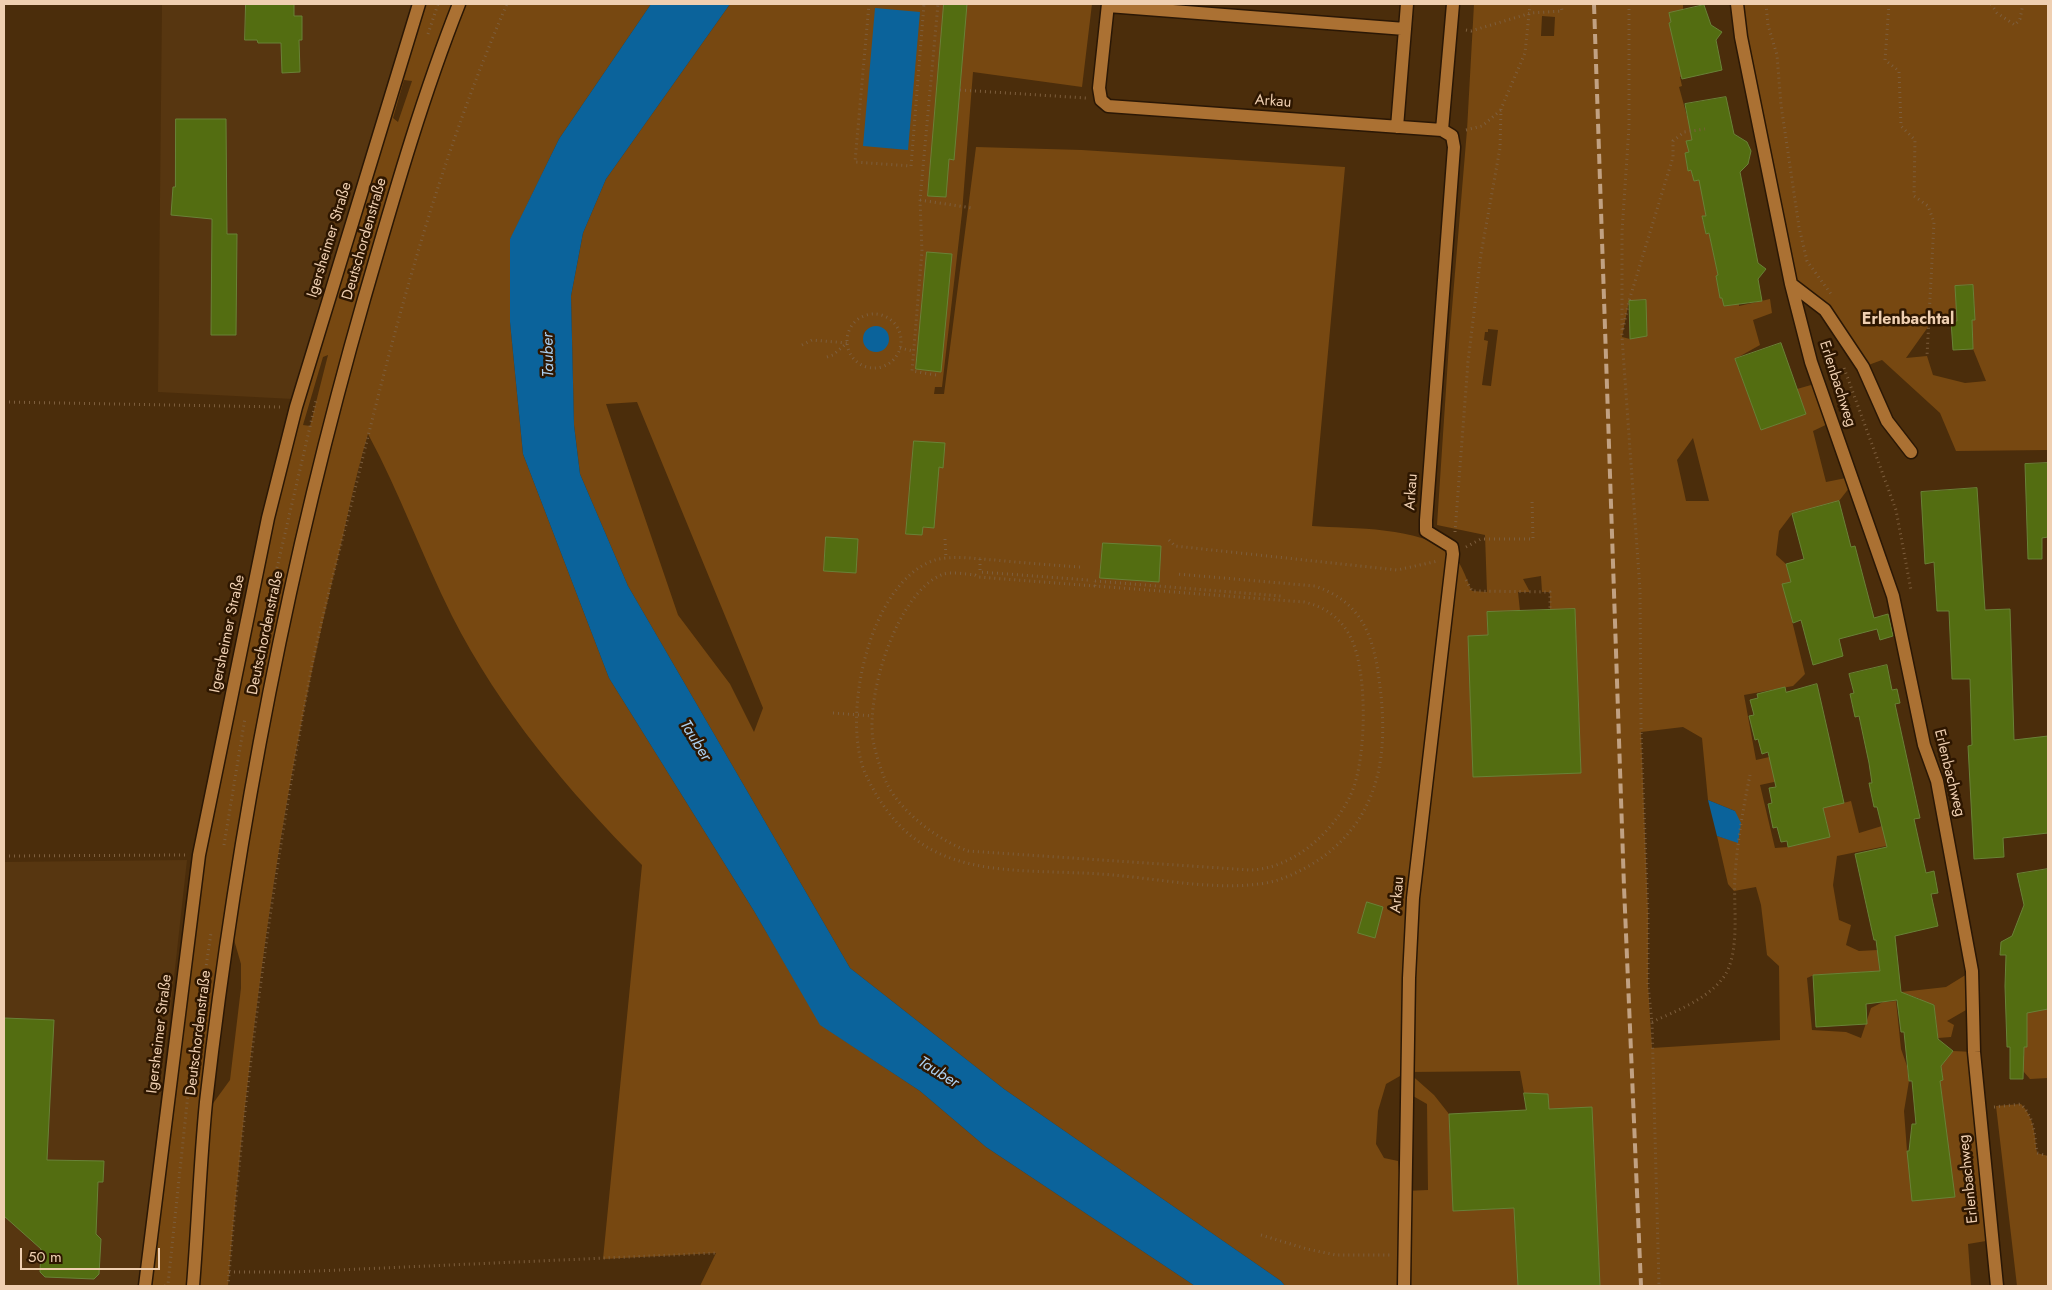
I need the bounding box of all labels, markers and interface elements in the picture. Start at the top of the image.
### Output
street label: Arkau [1254,92,1292,112]
street label: Deutschordenstraße [339,176,391,302]
street label: Igersheimer Straße [304,180,356,300]
district label: Erlenbachtal [1862,310,1954,330]
water label: Tauber [539,332,559,378]
street label: Erlenbachweg [1815,339,1859,429]
street label: Arkau [1402,473,1422,511]
street label: Deutschordenstraße [244,569,288,697]
street label: Igersheimer Straße [207,573,249,695]
water label: Tauber [675,717,715,765]
street label: Erlenbachweg [1929,727,1969,819]
street label: Arkau [1387,876,1409,914]
street label: Deutschordenstraße [182,969,216,1097]
street label: Igersheimer Straße [144,973,176,1095]
water label: Tauber [914,1053,962,1093]
street label: Erlenbachweg [1955,1134,1983,1224]
scale bar [22,1238,162,1270]
text: 50 m [28,1246,62,1268]

